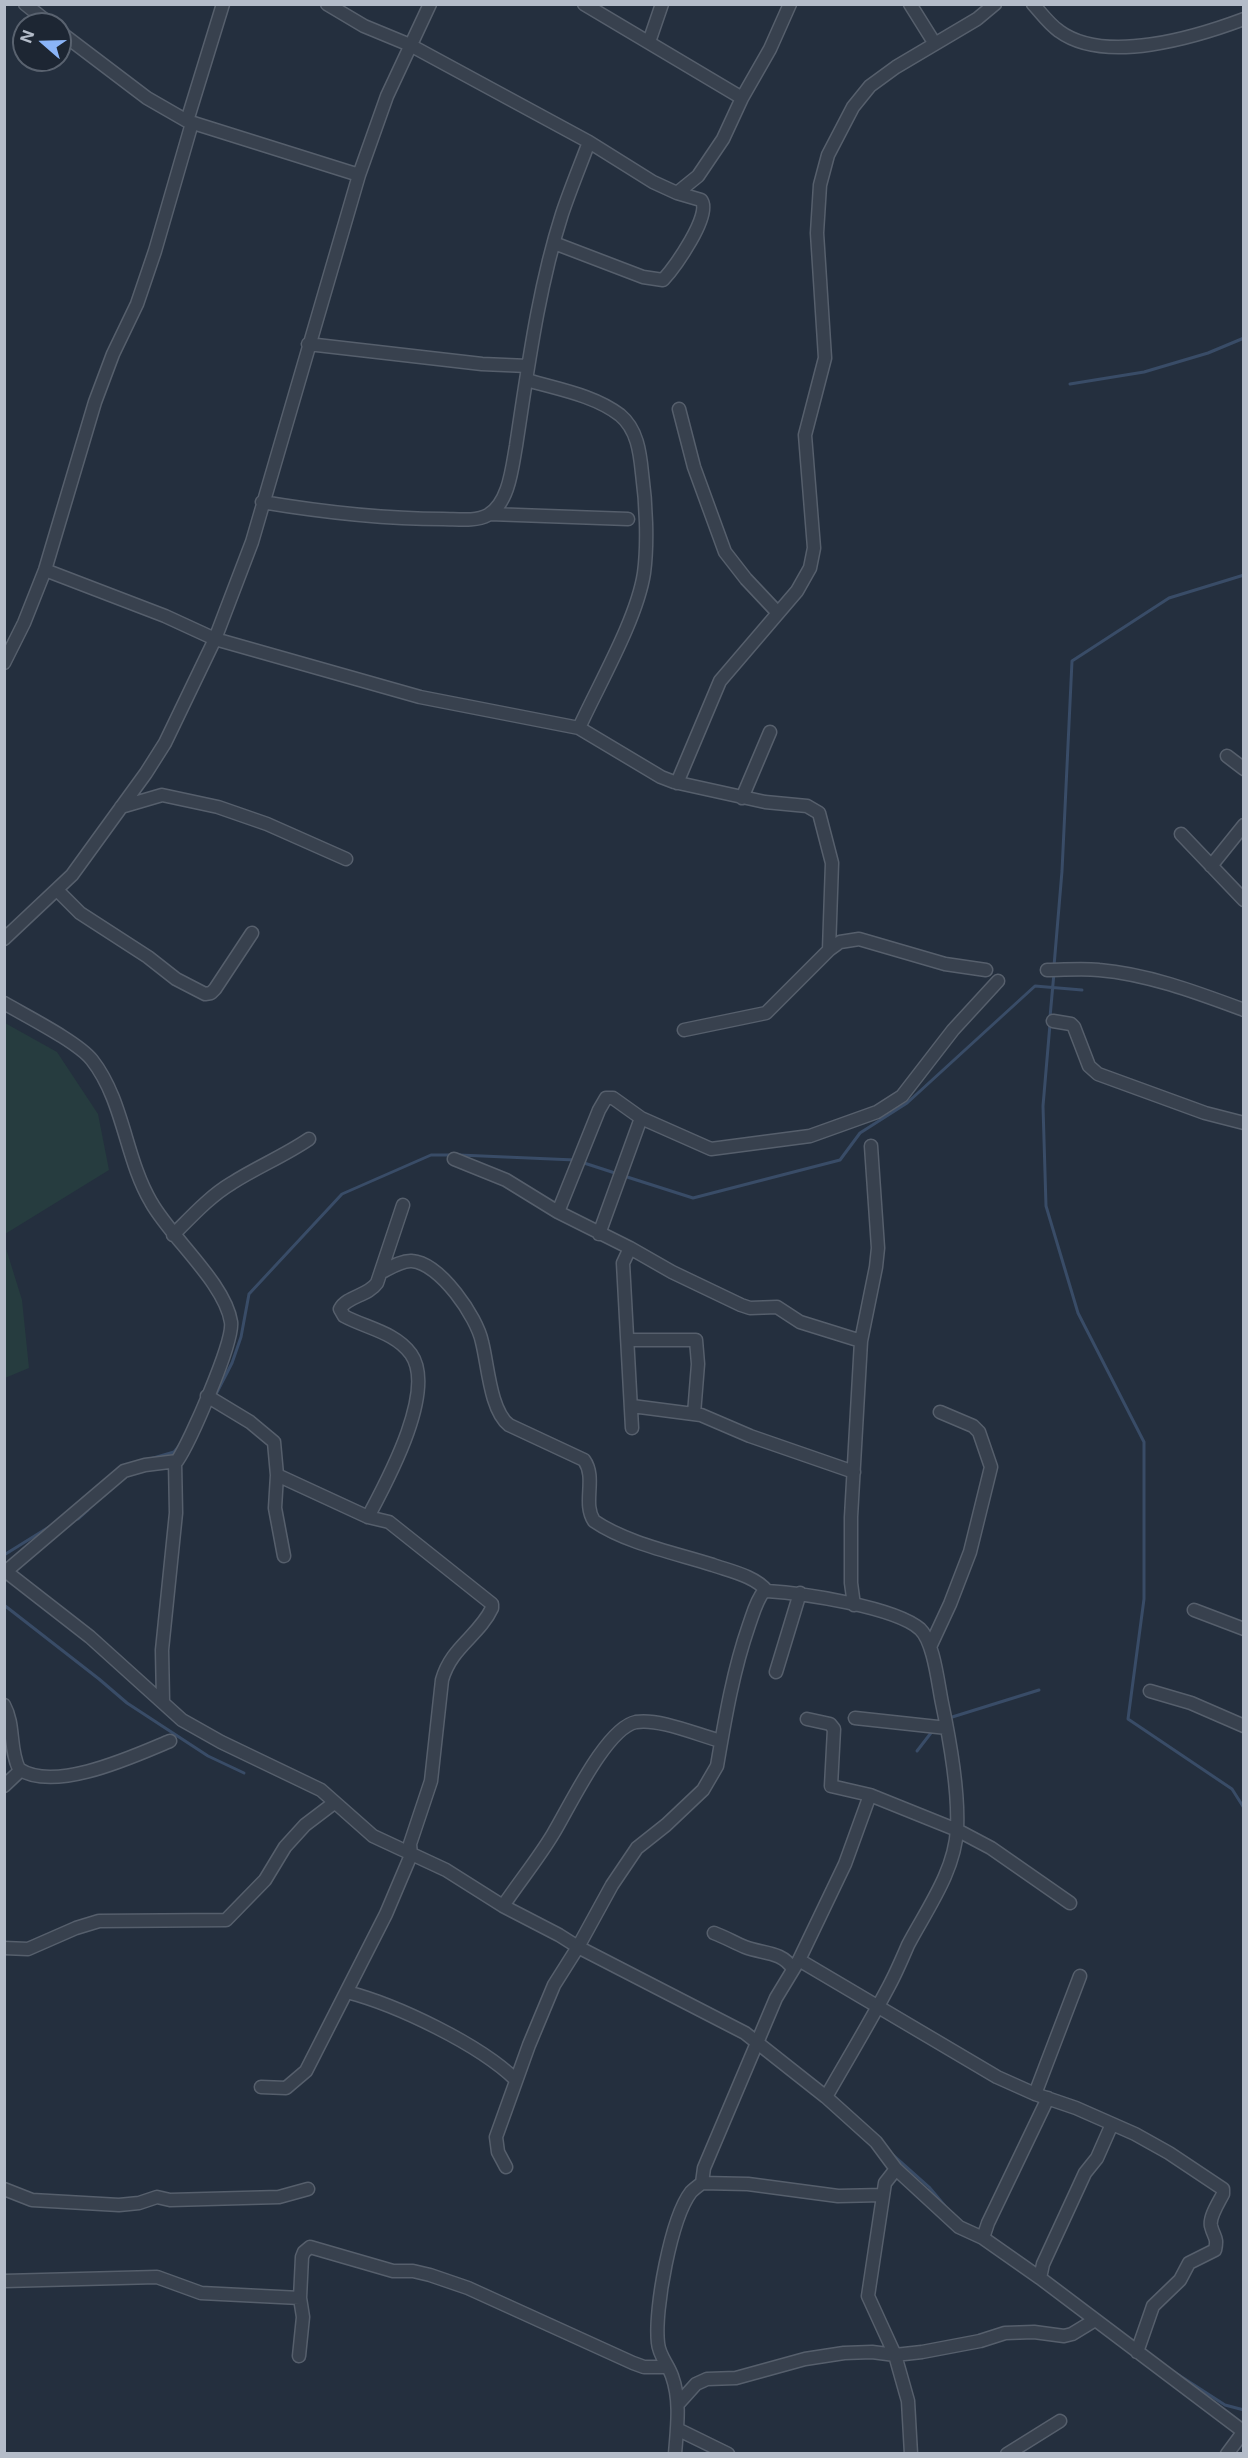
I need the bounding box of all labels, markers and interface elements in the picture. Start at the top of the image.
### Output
north arrow [12,12,72,72]
text: N [15,27,38,46]

